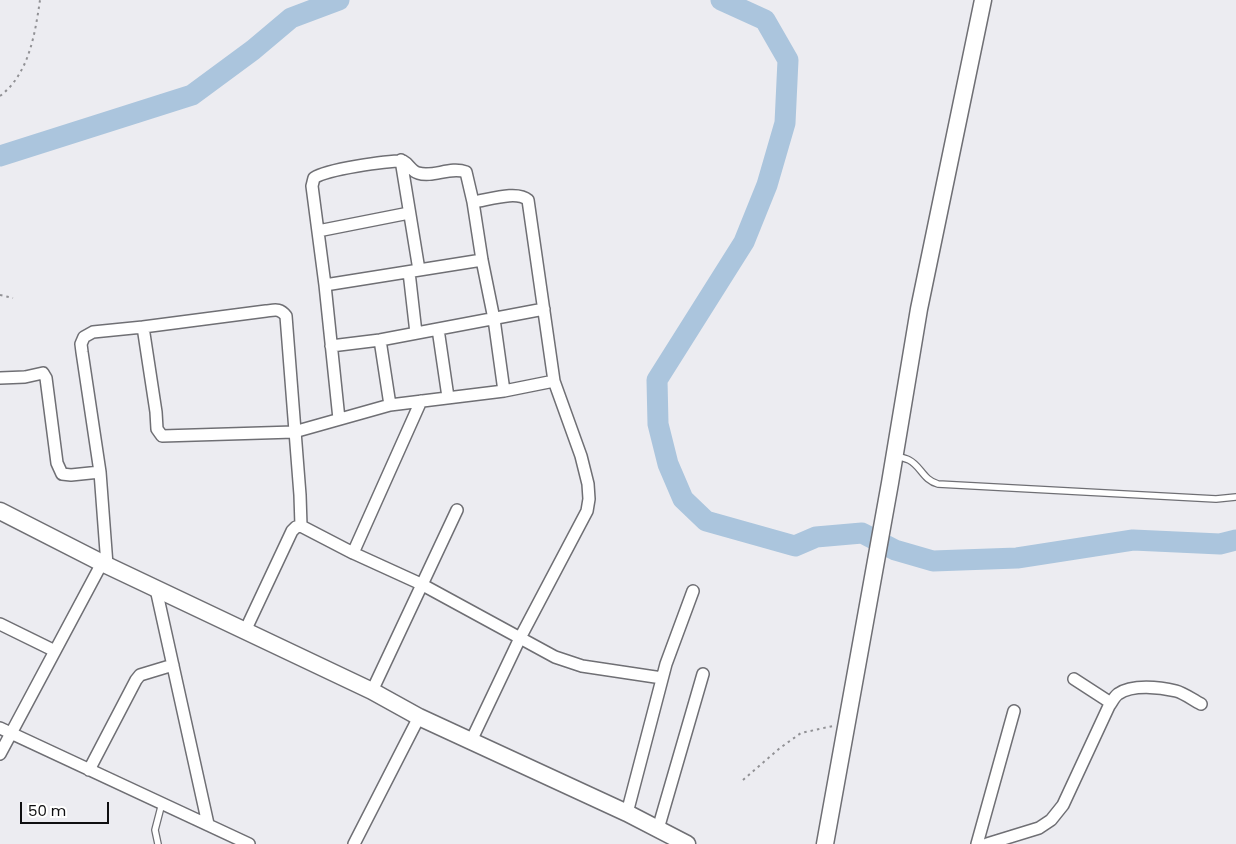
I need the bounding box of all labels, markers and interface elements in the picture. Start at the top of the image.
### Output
scale bar [22,792,111,824]
text: 50 m [28,800,66,821]

